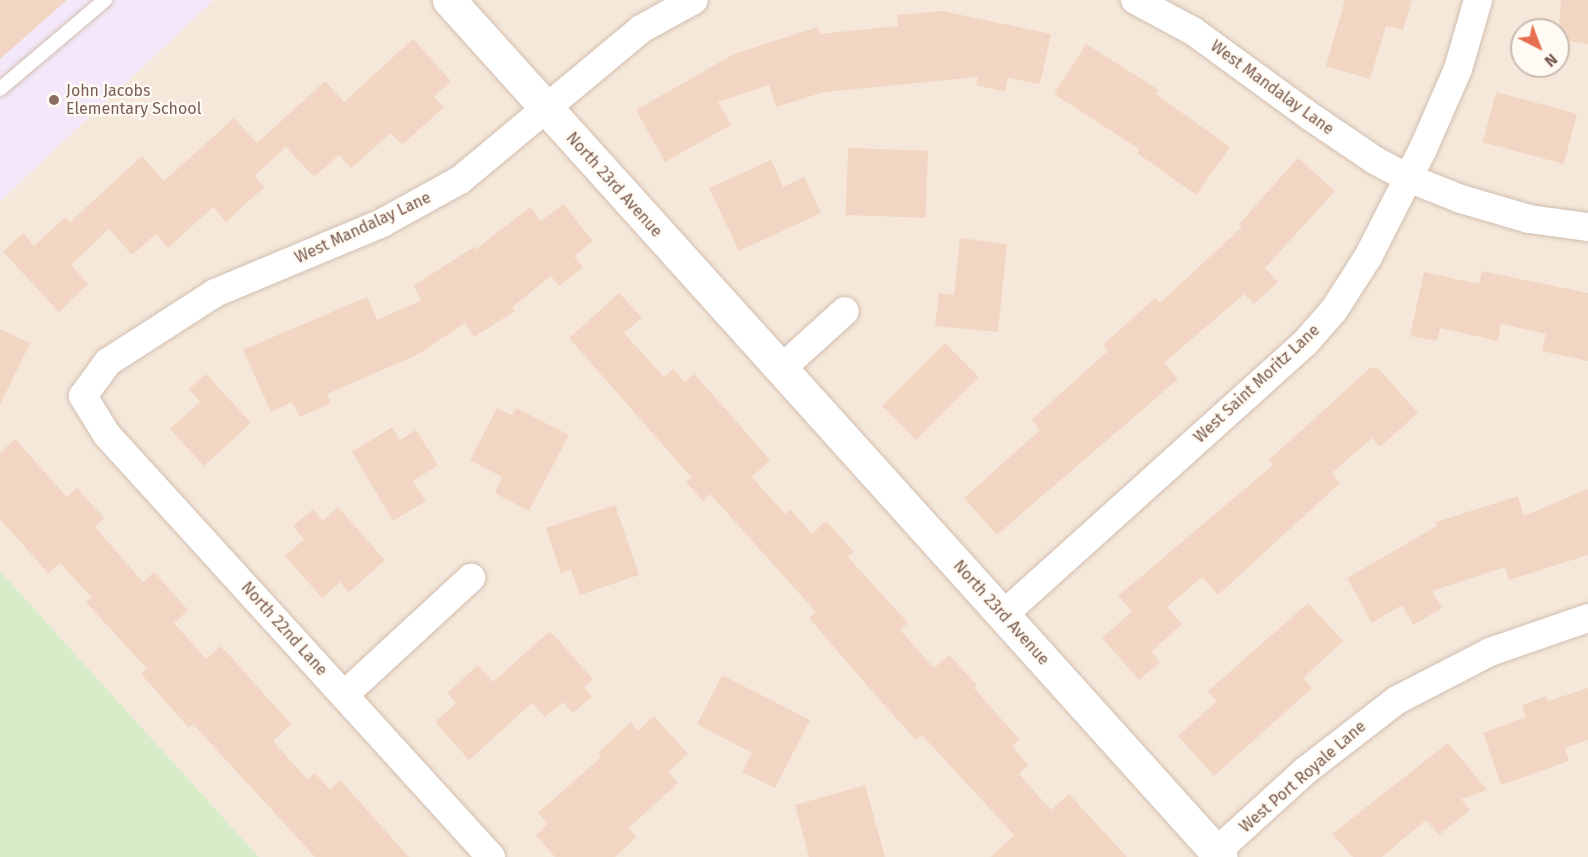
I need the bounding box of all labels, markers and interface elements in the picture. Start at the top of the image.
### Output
north arrow [1510,18,1570,78]
street label: West Mandalay Lane [1207,37,1337,139]
text: N [1541,50,1561,71]
place label: John Jacobs Elementary School [66,81,201,119]
marker: John Jacobs Elementary School [47,93,61,107]
street label: North 23rd Avenue [562,129,666,241]
street label: West Mandalay Lane [292,188,434,268]
street label: West Saint Moritz Lane [1190,321,1324,447]
street label: North 23rd Avenue [949,557,1053,669]
street label: North 22nd Lane [237,578,331,680]
street label: West Port Royale Lane [1236,717,1370,837]

